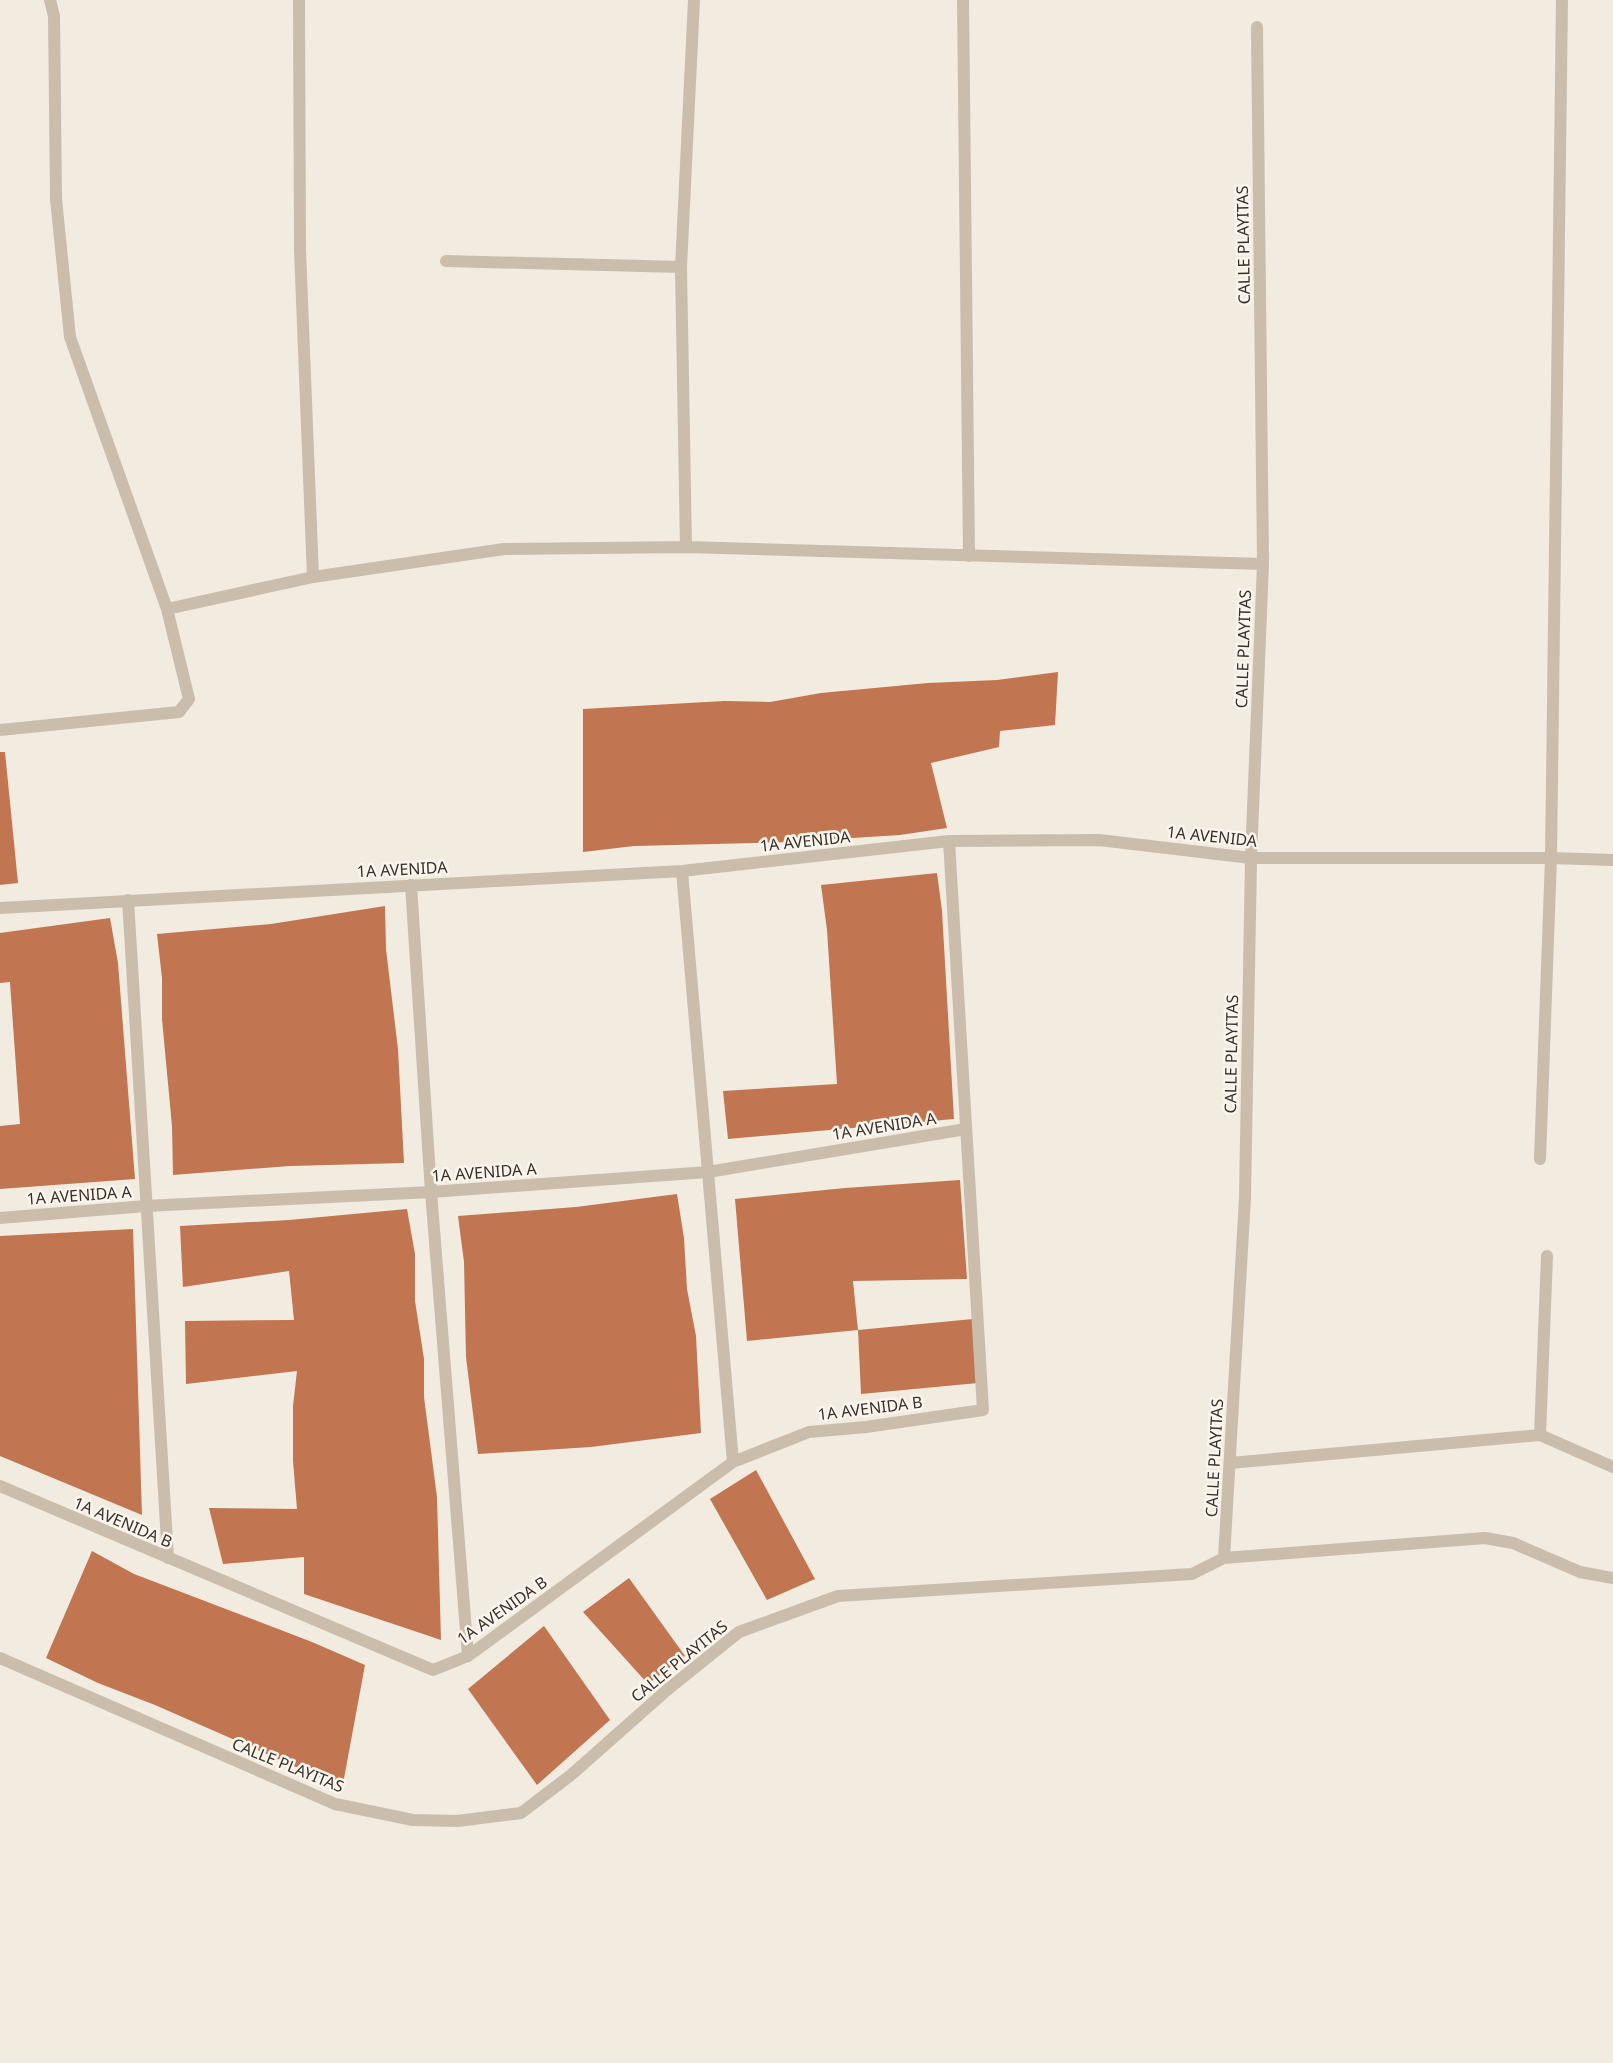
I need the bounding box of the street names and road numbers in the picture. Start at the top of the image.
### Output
street label: CALLE PLAYITAS [1231,185,1255,305]
street label: CALLE PLAYITAS [1230,589,1256,709]
street label: 1A AVENIDA [1166,820,1259,852]
street label: 1A AVENIDA [759,825,852,857]
street label: 1A AVENIDA [356,856,449,882]
street label: CALLE PLAYITAS [1219,994,1243,1114]
street label: 1A AVENIDA A [830,1107,938,1145]
street label: 1A AVENIDA A [431,1157,538,1187]
street label: 1A AVENIDA A [26,1180,133,1210]
street label: 1A AVENIDA B [816,1391,924,1425]
street label: CALLE PLAYITAS [1200,1398,1228,1518]
street label: 1A AVENIDA B [70,1491,176,1553]
street label: 1A AVENIDA B [453,1571,551,1649]
street label: CALLE PLAYITAS [626,1615,732,1707]
street label: CALLE PLAYITAS [229,1733,347,1798]

